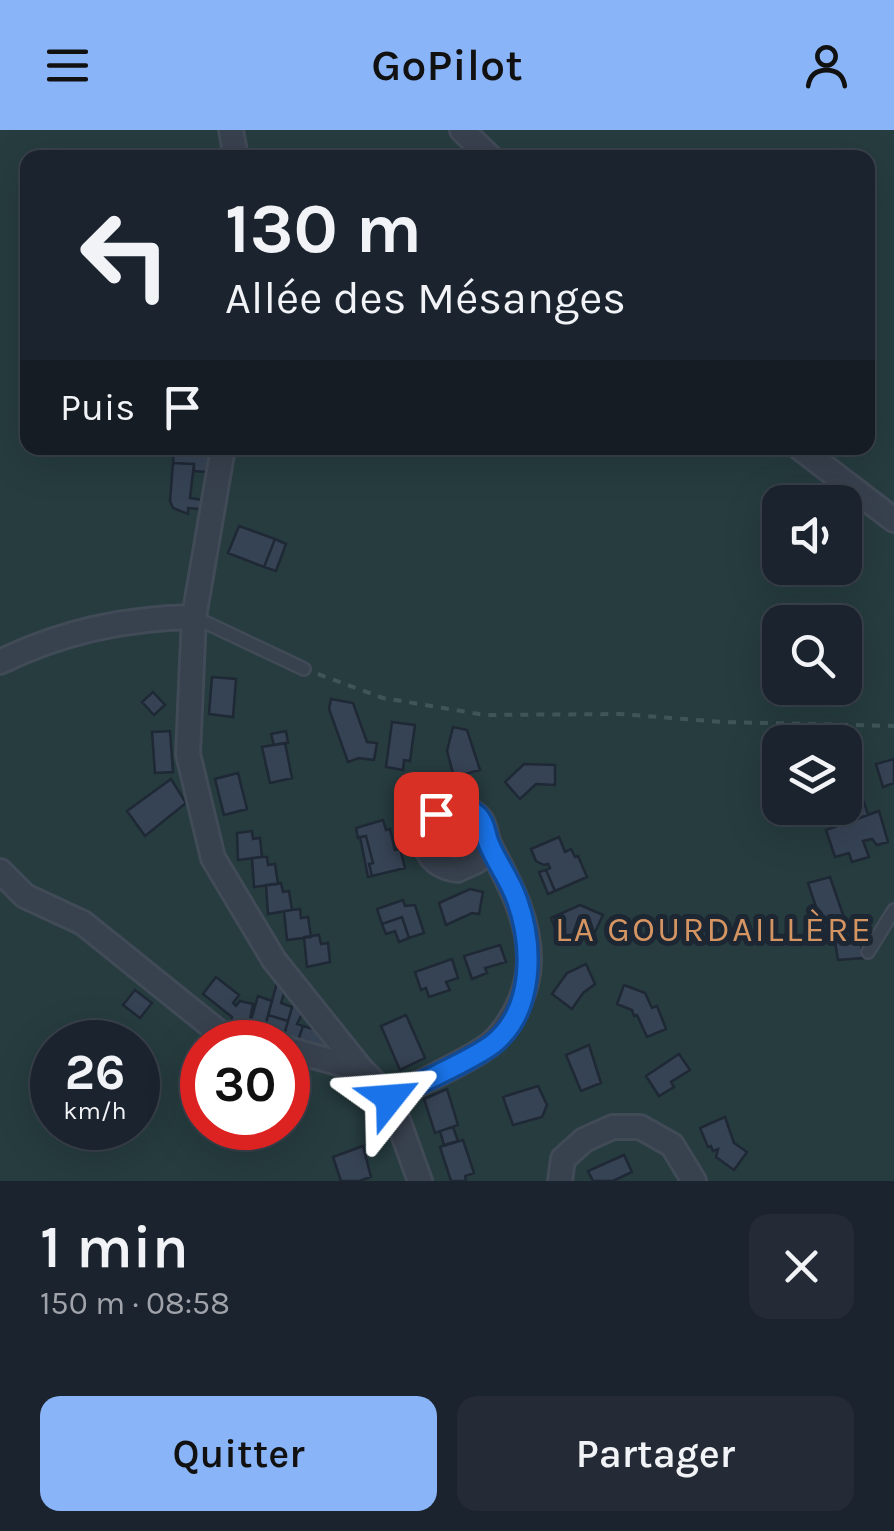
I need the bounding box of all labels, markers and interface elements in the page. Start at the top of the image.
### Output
icon: menu [40,38,95,93]
icon: person [799,38,854,93]
text: GoPilot [371,39,523,91]
text: 130 m [225,188,422,270]
icon: left [60,190,190,320]
text: Allée des Mésanges [225,272,626,324]
icon: arrive [155,380,210,435]
text: Puis [60,385,135,430]
map controls [762,485,862,825]
button: sound [762,485,862,585]
button: search [762,605,862,705]
button: layers [762,725,862,825]
pin [394,772,479,857]
icon: arrive [409,787,464,842]
district label: LA GOURDAILLÈRE [555,908,873,950]
speed limit sign: 30 [180,1020,310,1150]
text: 26 [65,1043,125,1102]
position arrow [338,1046,442,1150]
text: km/h [63,1096,127,1125]
text: 1 min [40,1212,189,1282]
button: close [749,1214,854,1319]
text: 150 m · 08:58 [40,1285,230,1322]
button: Quitter [40,1396,437,1511]
button: Partager [457,1396,854,1511]

